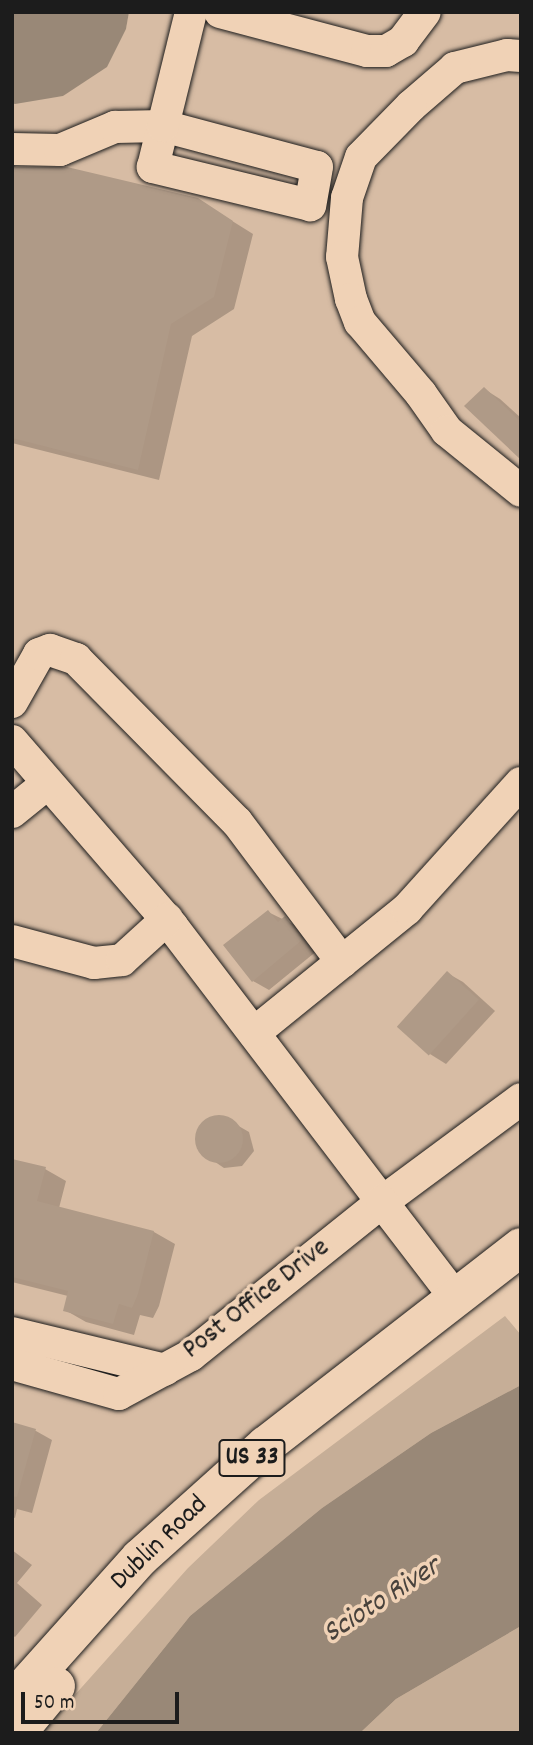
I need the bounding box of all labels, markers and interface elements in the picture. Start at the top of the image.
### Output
street label: Post Office Drive [177,1232,337,1368]
road number: US 33 [217,1436,287,1480]
street label: Dublin Road [104,1489,216,1599]
water label: Scioto River [318,1551,448,1653]
scale bar [24,1678,182,1722]
text: 50 m [34,1689,74,1719]

